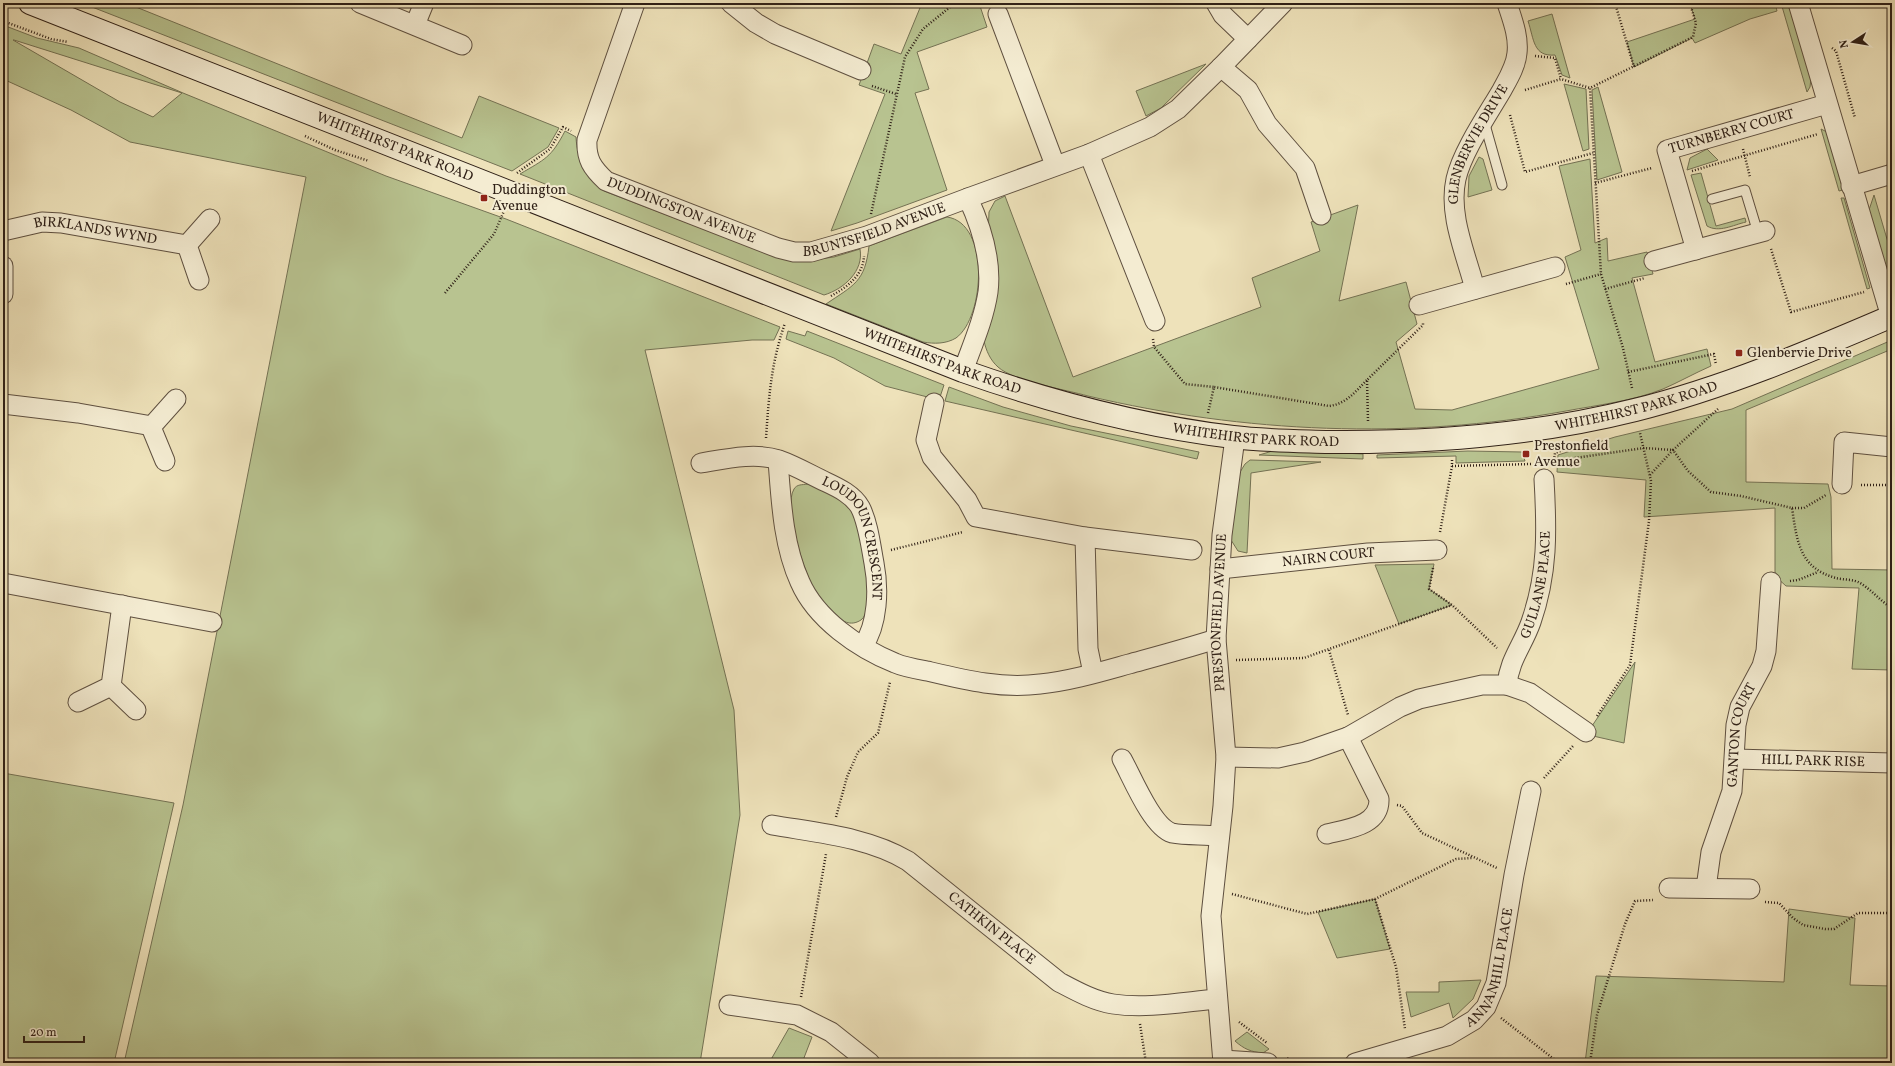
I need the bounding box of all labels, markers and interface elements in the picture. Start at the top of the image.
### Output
north arrow [1833,22,1873,62]
text: N [1837,38,1853,49]
street label: GLENBERVIE DRIVE [1444,81,1513,204]
street label: TURNBERRY COURT [1666,104,1796,159]
street label: WHITEHIRST PARK ROAD [313,107,476,186]
street label: DUDDINGSTON AVENUE [604,173,759,248]
place label: Duddington Avenue [492,181,566,216]
marker: Duddington Avenue [479,193,489,203]
street label: BRUNTSFIELD AVENUE [803,198,948,262]
street label: BIRKLANDS WYND [32,213,158,249]
street label: WHITEHIRST PARK ROAD [860,323,1023,399]
place label: Glenbervie Drive [1747,344,1852,363]
marker: Glenbervie Drive [1734,348,1744,358]
street label: WHITEHIRST PARK ROAD [1553,377,1720,436]
street label: WHITEHIRST PARK ROAD [1171,419,1339,452]
place label: Prestonfield Avenue [1534,437,1609,472]
marker: Prestonfield Avenue [1521,449,1531,459]
street label: LOUDOUN CRESCENT [819,472,886,600]
street label: GULLANE PLACE [1516,531,1555,642]
street label: PRESTONFIELD AVENUE [1206,533,1232,692]
street label: NAIRN COURT [1281,543,1375,572]
street label: GANTON COURT [1723,680,1761,788]
street label: HILL PARK RISE [1761,750,1865,772]
street label: CATHKIN PLACE [944,887,1040,969]
street label: ANNANHILL PLACE [1462,907,1518,1032]
scale bar [24,1018,84,1044]
text: 20 m [30,1025,57,1041]

